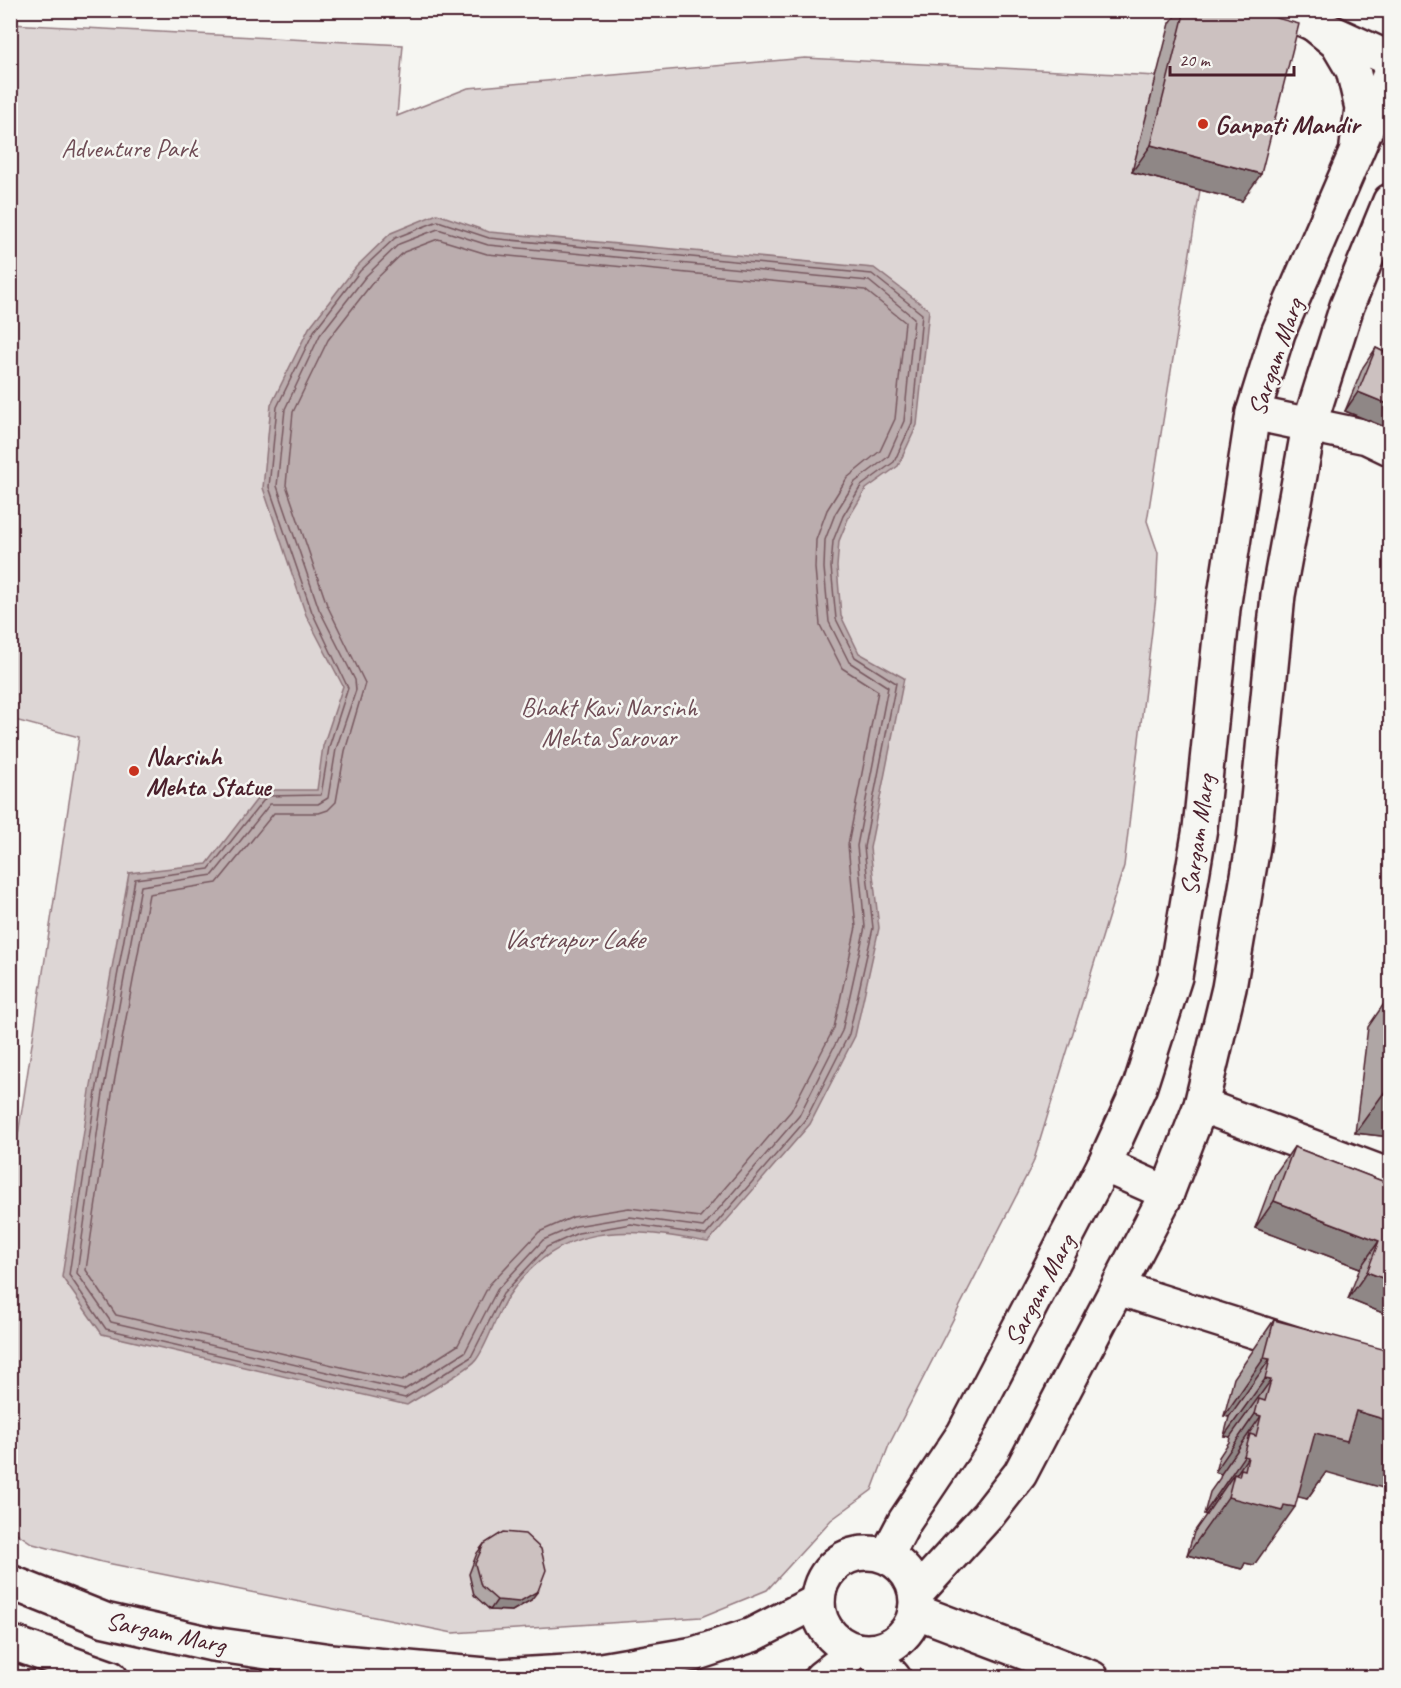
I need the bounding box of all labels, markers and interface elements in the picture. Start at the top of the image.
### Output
scale bar [1170,39,1294,77]
text: 20 m [1179,49,1212,71]
place label: Ganpati Mandir [1215,108,1362,141]
marker: Ganpati Mandir [1196,117,1210,131]
park label: Adventure Park [61,132,199,165]
street label: Sargam Marg [1240,293,1311,420]
park label: Bhakt Kavi Narsinh Mehta Sarovar [521,691,698,754]
place label: Narsinh Mehta Statue [146,740,273,803]
marker: Narsinh Mehta Statue [127,764,141,778]
street label: Sargam Marg [1173,771,1223,898]
water label: Vastrapur Lake [503,922,648,956]
street label: Sargam Marg [996,1227,1083,1352]
street label: Sargam Marg [103,1604,231,1662]

